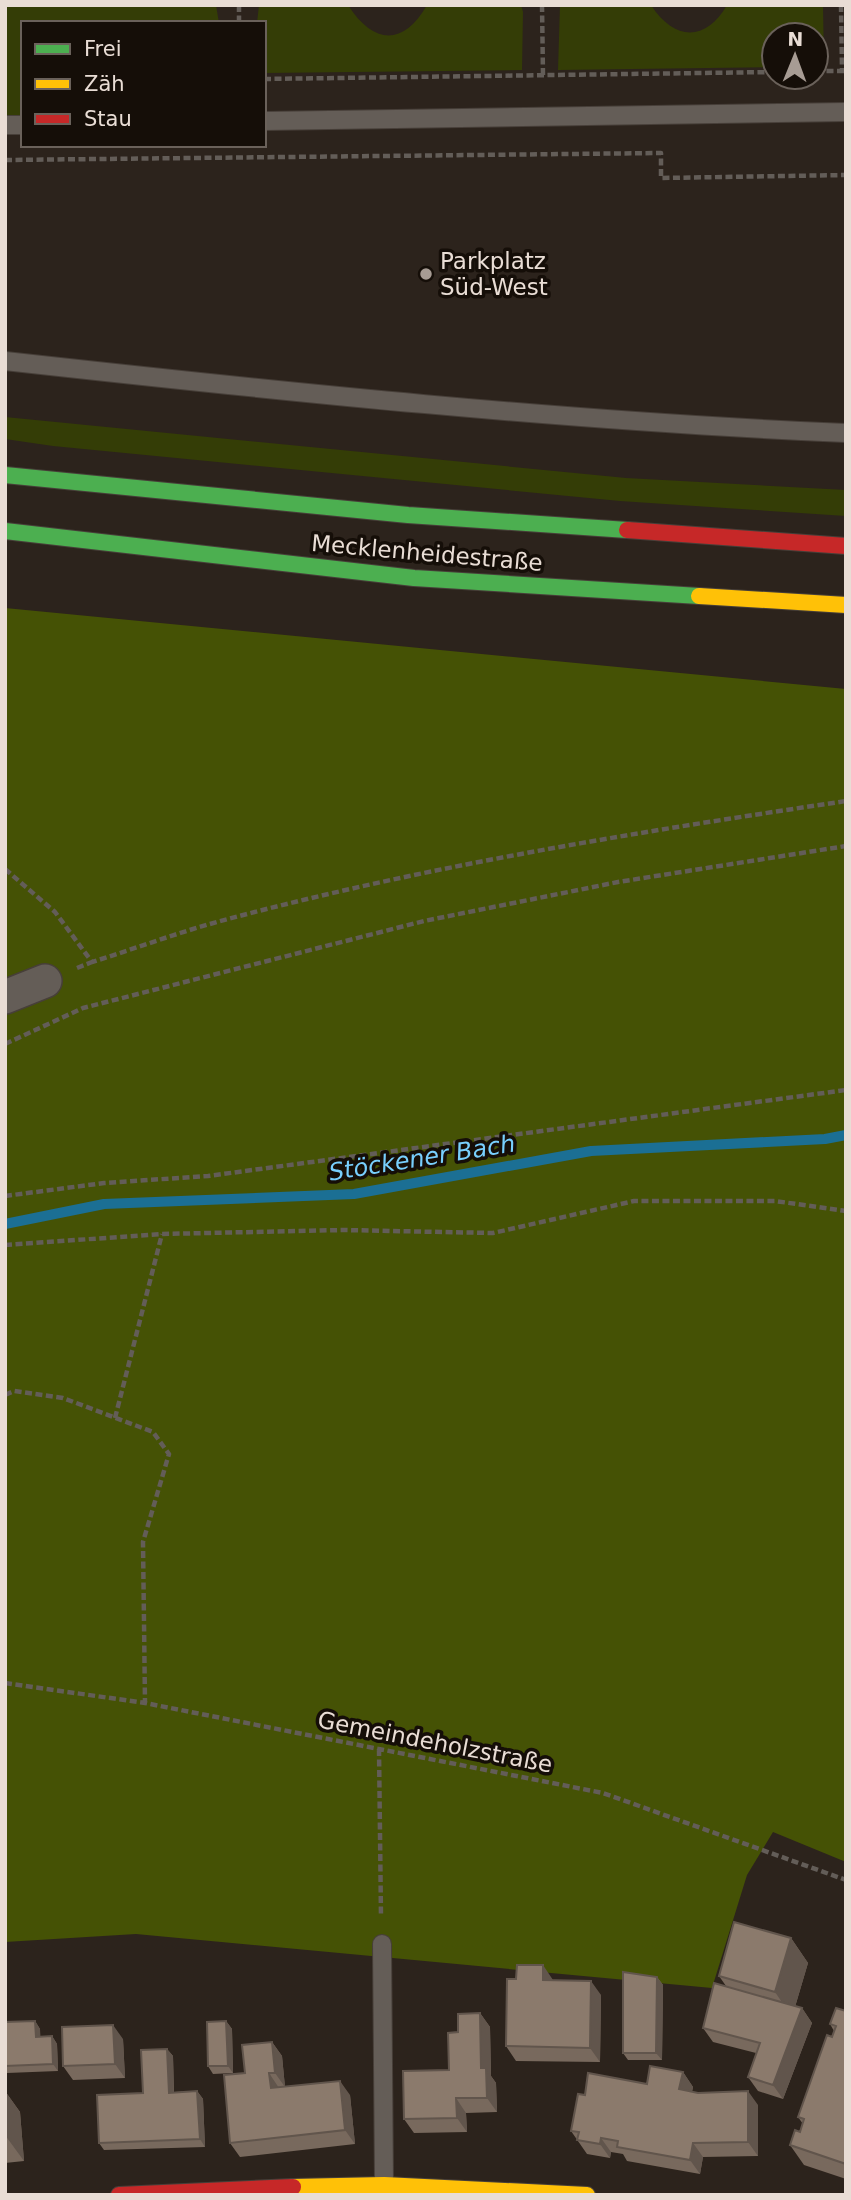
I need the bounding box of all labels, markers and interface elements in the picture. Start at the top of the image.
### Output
legend [21,21,266,147]
north arrow [760,21,830,91]
text: N [787,28,803,50]
text: Frei [84,37,121,61]
text: Zäh [84,72,125,96]
text: Stau [84,107,132,131]
place label: Parkplatz Süd-West [440,248,548,300]
marker: Parkplatz Süd-West [418,266,434,282]
street label: Mecklenheidestraße [310,530,544,576]
water label: Stöckener Bach [327,1129,517,1187]
street label: Gemeindeholzstraße [315,1706,555,1778]

